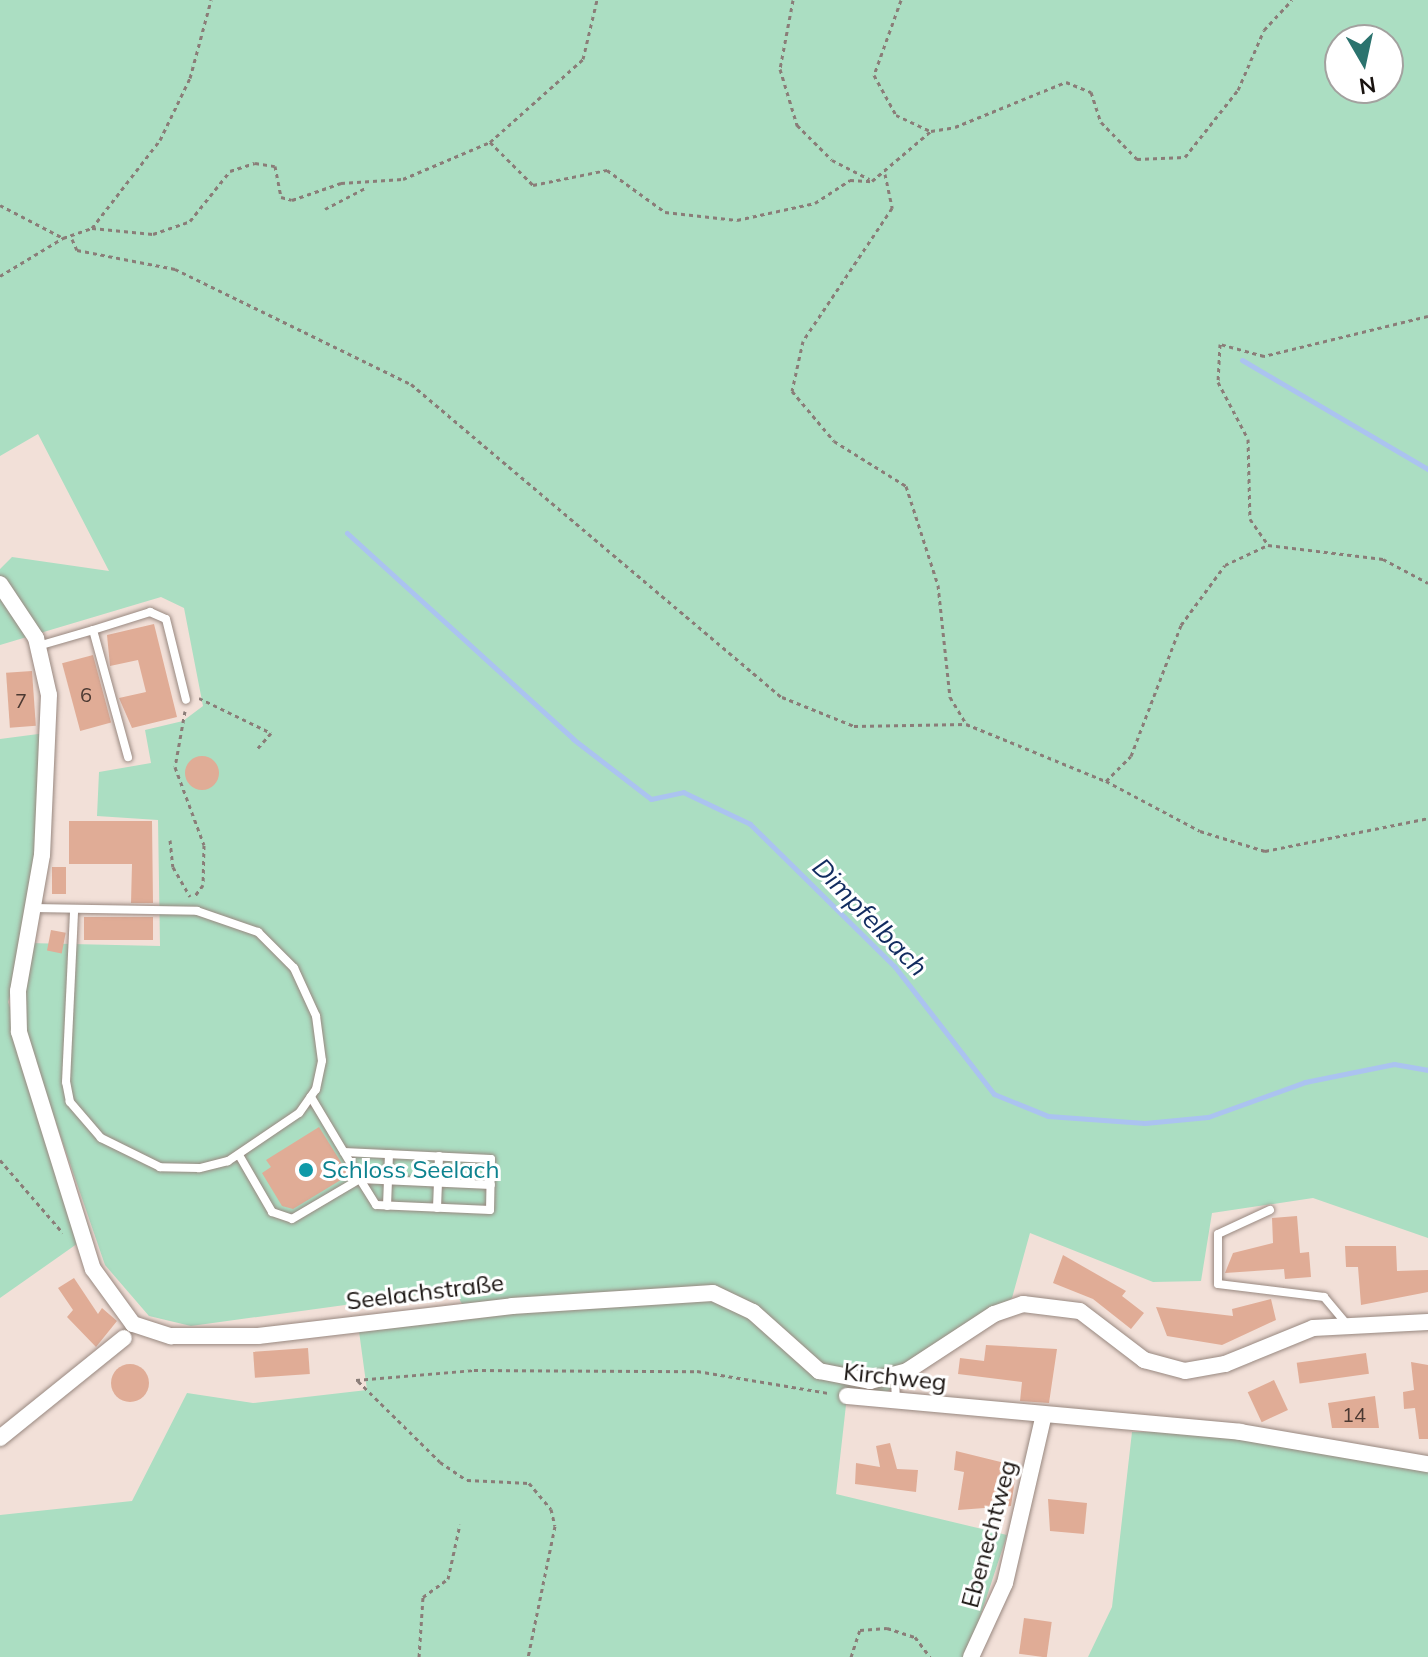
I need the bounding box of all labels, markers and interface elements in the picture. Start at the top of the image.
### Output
north arrow [1324,24,1404,104]
text: N [1357,71,1378,101]
house number: 6 [80,682,92,706]
house number: 7 [15,688,27,712]
water label: Dimpfelbach [806,852,934,982]
place label: Schloss Seelach [322,1156,500,1184]
marker: Schloss Seelach [297,1161,315,1179]
street label: Seelachstraße [345,1268,505,1316]
street label: Kirchweg [842,1357,948,1397]
house number: 14 [1342,1402,1366,1426]
street label: Ebenechtweg [955,1457,1023,1611]

